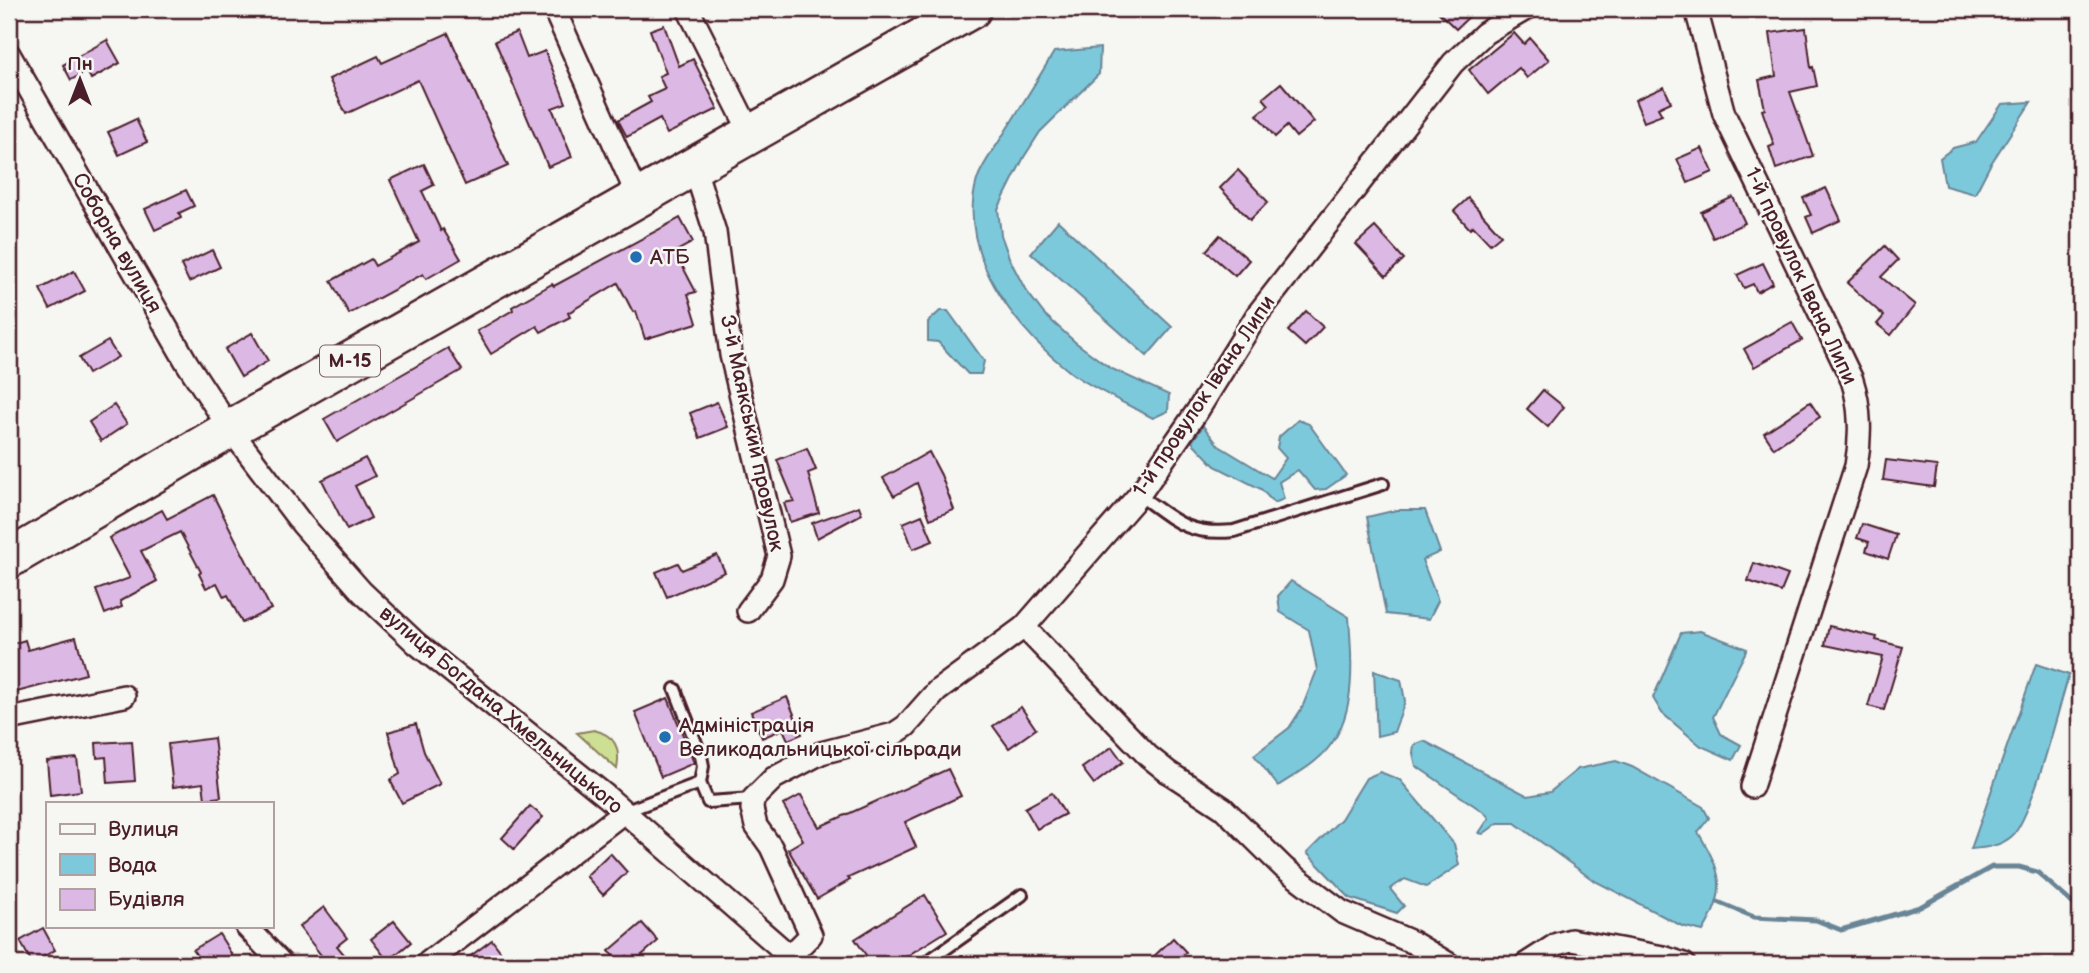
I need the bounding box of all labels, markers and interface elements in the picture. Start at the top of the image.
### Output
north arrow [46,46,116,116]
text: Пн [67,53,93,76]
street label: 1-й провулок Івана Липи [1740,163,1862,389]
street label: Соборна вулиця [67,168,167,318]
place label: АТБ [649,245,690,270]
marker: АТБ [628,249,644,265]
street label: 1-й провулок Івана Липи [1127,291,1281,501]
street label: 3-й Маякський провулок [715,312,789,554]
road number: М-15 [320,346,380,376]
street label: вулиця Богдана Хмельницького [374,601,628,819]
place label: Адміністрація Великодальницької сільради [678,713,962,762]
marker: Адміністрація Великодальницької сільради [657,729,673,745]
legend [46,802,273,928]
text: Вулиця [108,817,179,842]
text: Вода [108,853,157,878]
text: Будівля [108,887,185,912]

